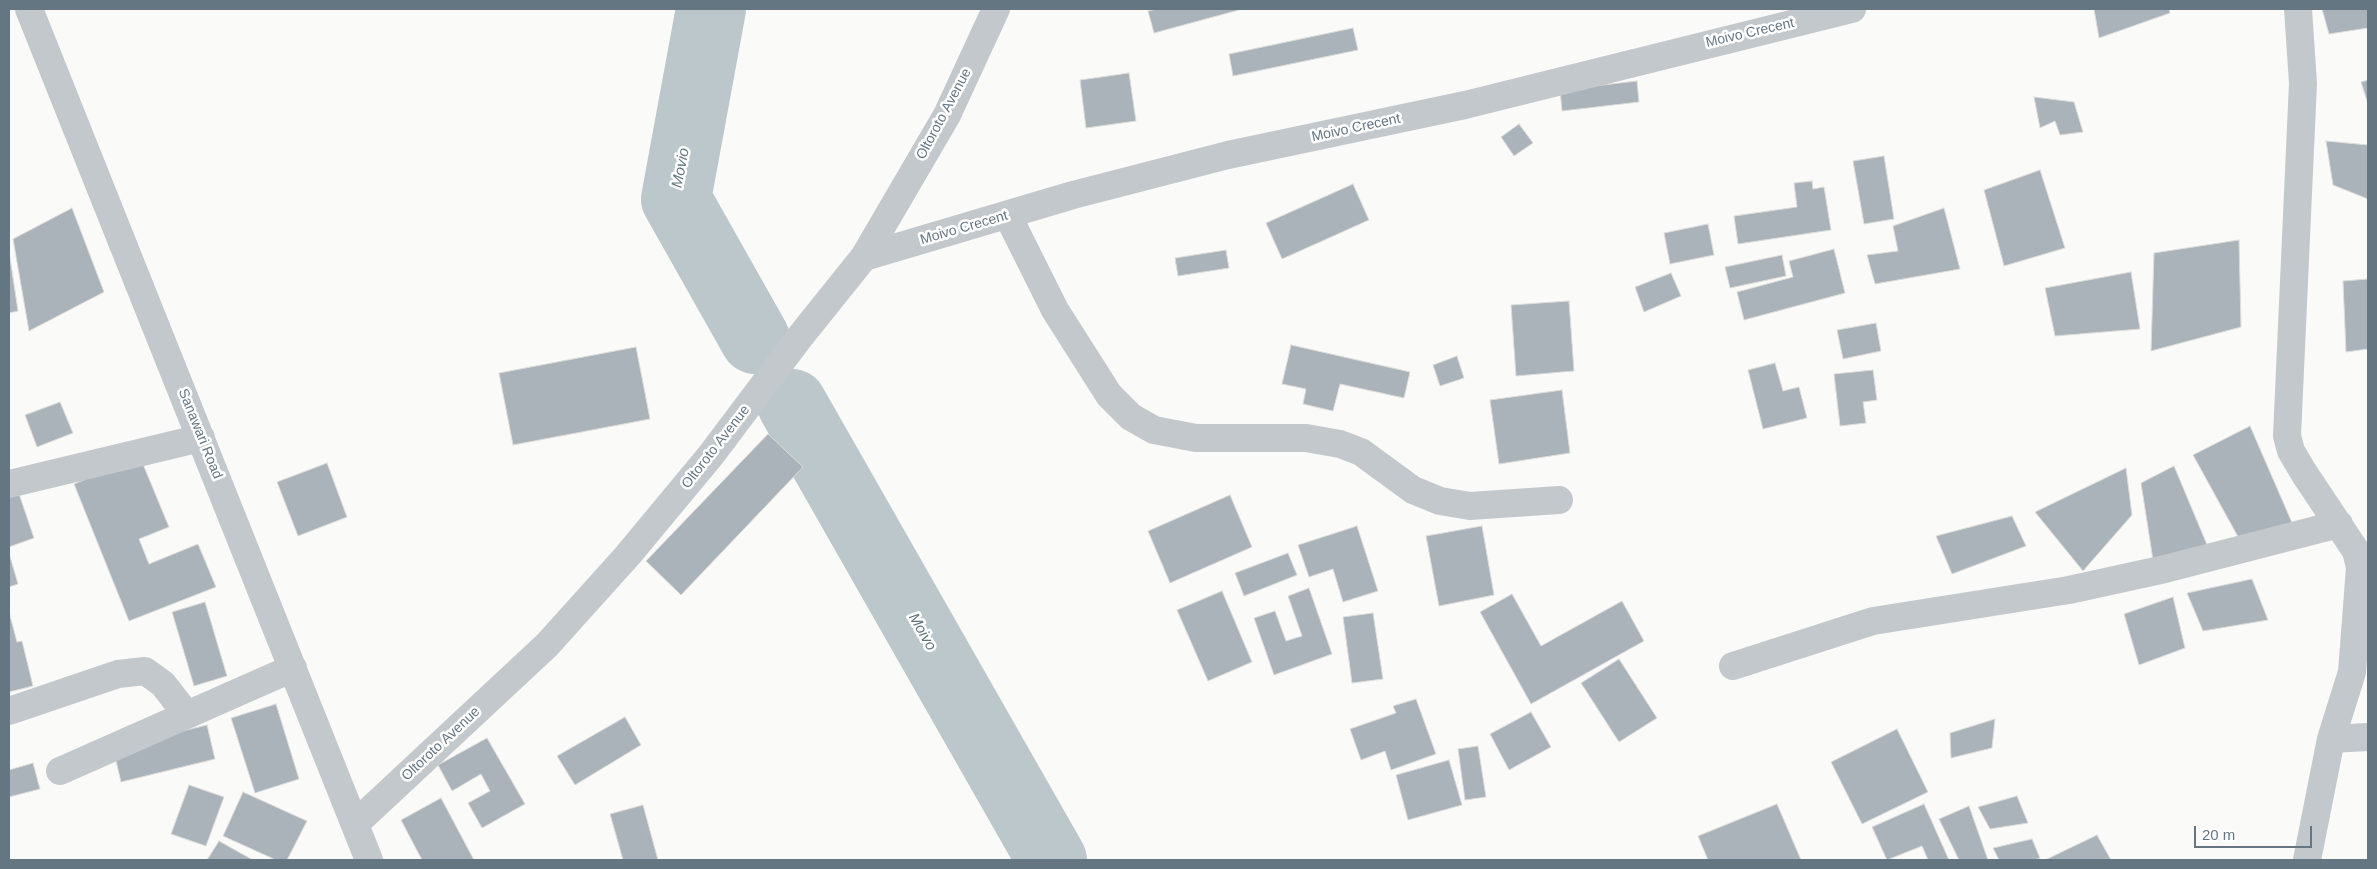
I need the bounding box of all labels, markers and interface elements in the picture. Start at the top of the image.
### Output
street label: Moivo Crecent [1704,15,1796,51]
street label: Oltoroto Avenue [913,66,975,162]
street label: Moivo Crecent [1310,110,1402,146]
water label: Movio [668,147,694,189]
street label: Moivo Crecent [918,207,1010,249]
street label: Sanawari Road [174,386,226,482]
street label: Oltoroto Avenue [678,402,754,492]
water label: Moivo [904,610,940,654]
street label: Oltoroto Avenue [398,703,484,785]
scale bar [2197,816,2314,848]
text: 20 m [2202,826,2235,843]

